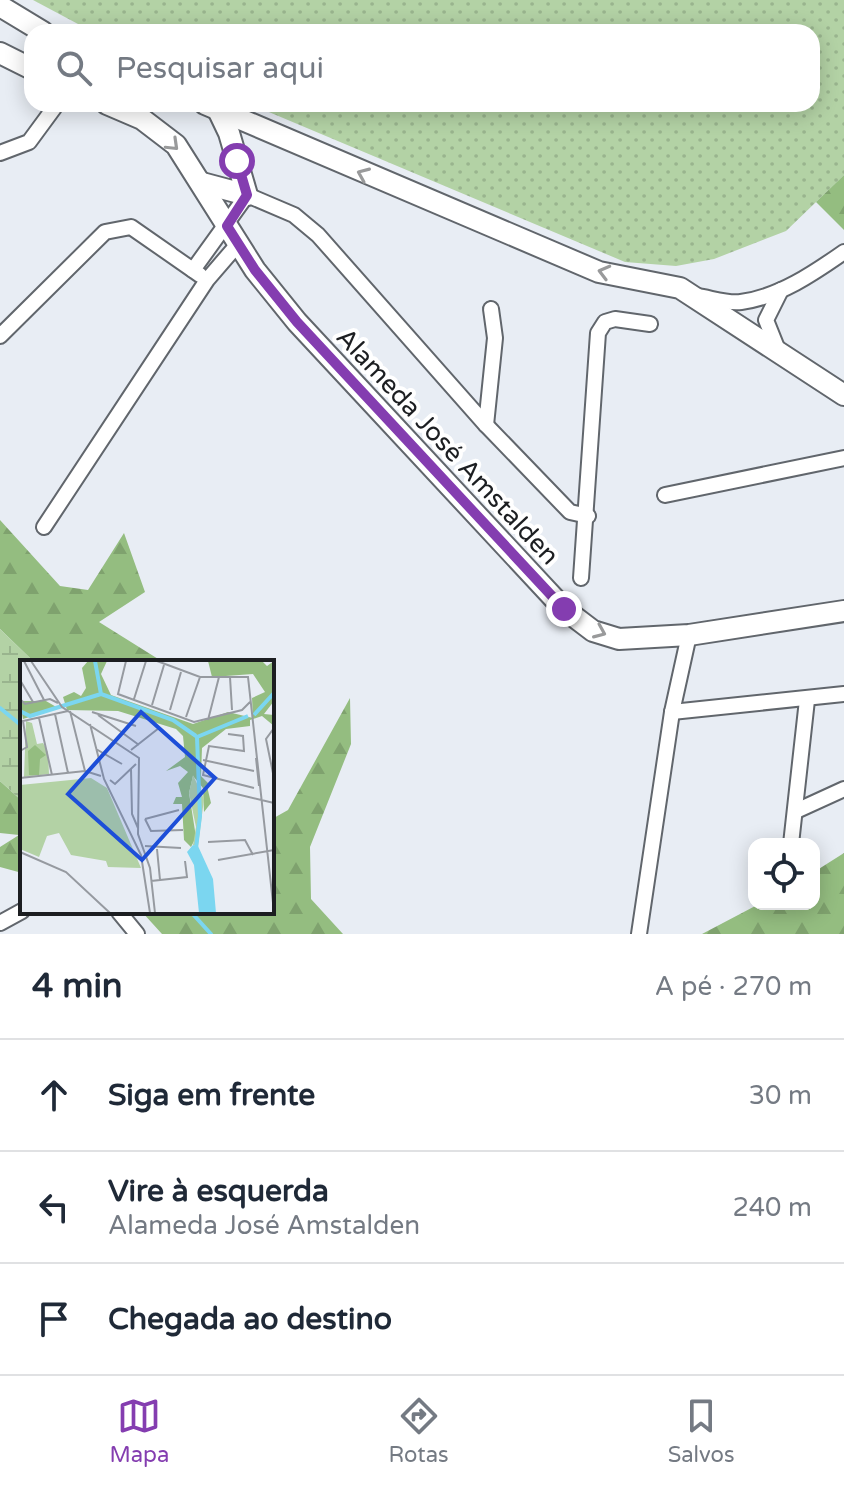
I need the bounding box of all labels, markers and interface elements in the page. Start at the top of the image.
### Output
search box [24,24,820,112]
icon: search [52,46,96,90]
text: Pesquisar aqui [116,50,324,87]
one-way arrow [164,135,178,150]
route start [219,143,255,179]
one-way arrow [357,167,371,183]
one-way arrow [597,265,611,282]
street label: Alameda José Amstalden [330,322,565,571]
route end [546,591,582,627]
one-way arrow [591,622,606,638]
inset map [20,660,274,914]
map controls [748,838,820,910]
button: locate [748,838,820,910]
text: 4 min [32,966,123,1007]
text: A pé · 270 m [655,971,812,1002]
icon: ahead [32,1073,76,1117]
text: Siga em frente [108,1077,315,1114]
text: 30 m [749,1080,812,1111]
text: Vire à esquerda [108,1173,329,1210]
icon: left [32,1185,76,1229]
text: 240 m [732,1192,812,1223]
text: Alameda José Amstalden [108,1210,420,1241]
icon: arrive [32,1297,76,1341]
text: Chegada ao destino [108,1301,392,1338]
tab: Mapa [110,1394,169,1468]
tab: Rotas [388,1394,449,1468]
tab: Salvos [668,1394,735,1468]

